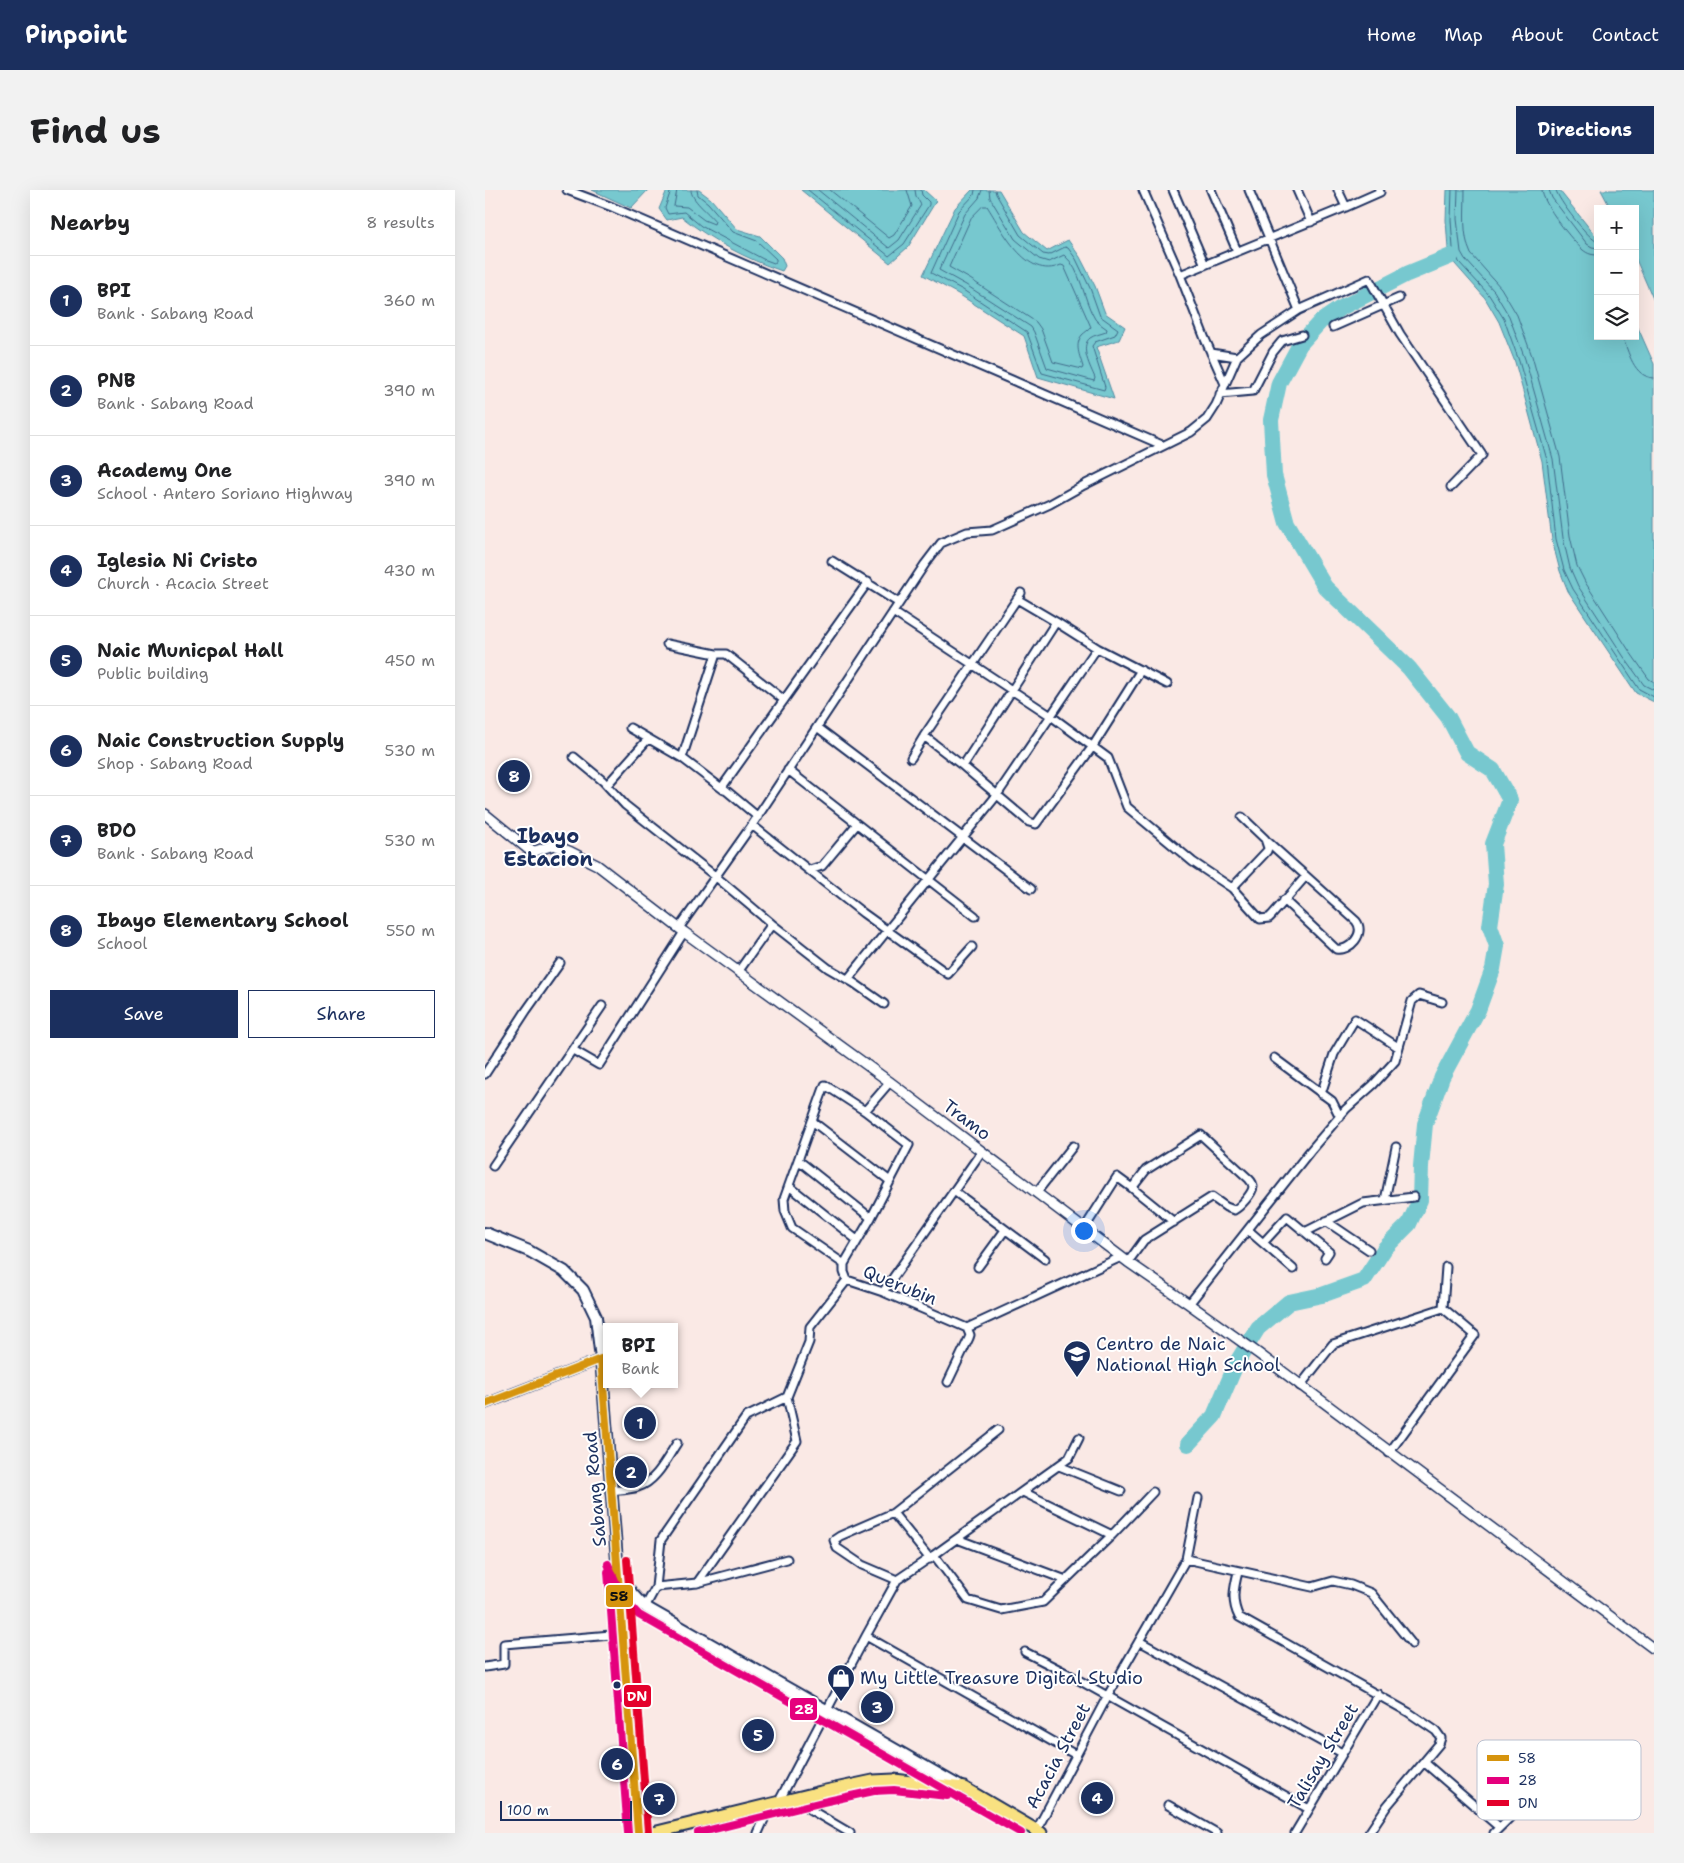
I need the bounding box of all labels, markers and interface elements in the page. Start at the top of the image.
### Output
text: Pinpoint [25,19,127,51]
text: Home [1367,23,1416,47]
text: Map [1444,23,1483,47]
text: About [1511,23,1564,47]
text: Contact [1592,23,1659,47]
button: Directions [1516,106,1654,154]
text: Find us [30,107,161,154]
map controls [1594,205,1639,340]
button: + [1594,205,1639,250]
text: Nearby [50,209,130,237]
text: 8 results [366,212,435,233]
button: − [1594,250,1639,295]
text: BPI [97,278,131,303]
text: 1 [62,290,70,311]
text: 360 m [383,290,435,311]
button: layers [1594,295,1639,340]
text: Bank · Sabang Road [97,303,254,324]
text: PNB [97,368,136,393]
text: 2 [60,380,72,401]
text: 390 m [383,380,435,401]
text: Bank · Sabang Road [97,393,254,414]
text: Academy One [97,458,232,483]
text: 3 [60,470,72,491]
text: 390 m [383,470,435,491]
text: School · Antero Soriano Highway [97,483,353,504]
text: Iglesia Ni Cristo [97,548,258,573]
text: 4 [60,560,72,581]
text: 430 m [384,560,435,581]
text: Church · Acacia Street [97,573,269,594]
text: Naic Municpal Hall [97,638,283,663]
text: 5 [61,650,71,671]
text: 450 m [384,650,435,671]
text: Public building [97,663,209,684]
text: Naic Construction Supply [97,728,344,753]
text: 6 [60,740,72,761]
text: 530 m [385,740,435,761]
text: Shop · Sabang Road [97,753,253,774]
pin: 8 [498,757,530,795]
text: BDO [97,818,136,843]
district label: Ibayo Estacion [503,823,593,872]
text: 7 [60,830,72,851]
text: 530 m [385,830,435,851]
text: Bank · Sabang Road [97,843,254,864]
text: Ibayo Elementary School [97,908,349,933]
text: 8 [60,920,72,941]
text: 550 m [386,920,435,941]
text: School [97,933,147,954]
button: Save [50,990,238,1038]
button: Share [248,990,435,1038]
street label: Tramo [938,1094,996,1146]
your location [1071,1218,1097,1244]
street label: Querubin [859,1259,941,1311]
popup [603,1323,678,1388]
place label: Centro de Naic National High School [1096,1332,1281,1377]
text: BPI [621,1333,655,1358]
school or university icon: Centro de Naic National High School [1062,1339,1092,1378]
text: Bank [621,1358,660,1379]
pin: 1 [624,1404,656,1442]
street label: Sabang Road [578,1430,612,1548]
pin: 2 [615,1453,647,1491]
line badge: 58 [605,1584,634,1608]
text: 58 [610,1587,628,1605]
shop icon: My Little Treasure Digital Studio [826,1663,856,1702]
place label: My Little Treasure Digital Studio [860,1666,1143,1690]
unlabelled marker [612,1680,622,1690]
line badge: DN [623,1684,652,1708]
text: DN [627,1687,647,1705]
pin: 3 [861,1688,893,1726]
line badge: 28 [789,1697,818,1721]
street label: Acacia Street [1020,1699,1096,1813]
street label: Talisay Street [1282,1699,1364,1813]
text: 28 [794,1700,814,1718]
pin: 5 [742,1716,774,1754]
legend [1477,1740,1641,1820]
pin: 6 [601,1745,633,1783]
text: 58 [1518,1749,1536,1767]
text: 28 [1518,1771,1537,1789]
pin: 4 [1081,1779,1113,1817]
pin: 7 [643,1780,675,1818]
text: DN [1518,1794,1538,1812]
scale bar [500,1798,633,1821]
text: 100 m [507,1801,549,1819]

